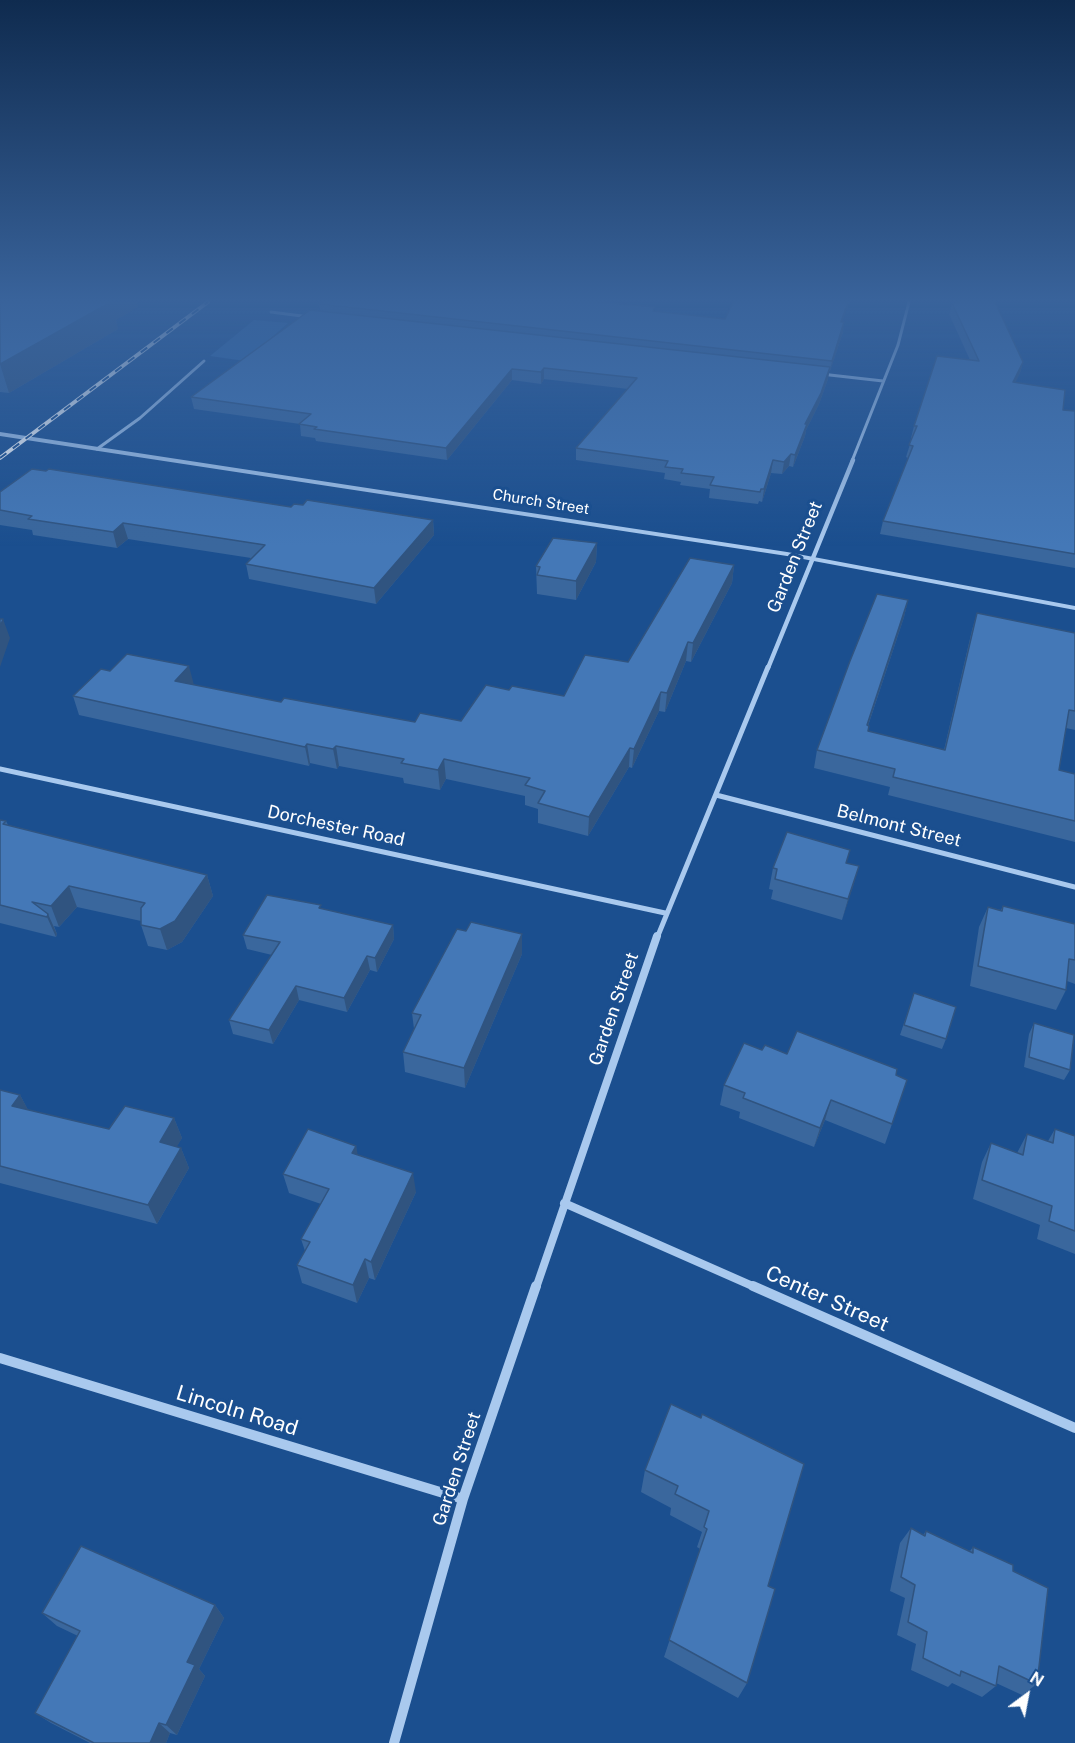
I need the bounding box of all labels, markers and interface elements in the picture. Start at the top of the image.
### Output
street label: Church Street [491,485,591,519]
street label: Garden Street [763,498,827,616]
street label: Belmont Street [835,800,963,852]
street label: Dorchester Road [265,801,407,851]
street label: Garden Street [585,950,643,1068]
street label: Center Street [761,1261,893,1337]
street label: Lincoln Road [173,1381,301,1441]
street label: Garden Street [428,1409,486,1529]
north arrow [997,1665,1057,1725]
text: N [1026,1668,1047,1691]

